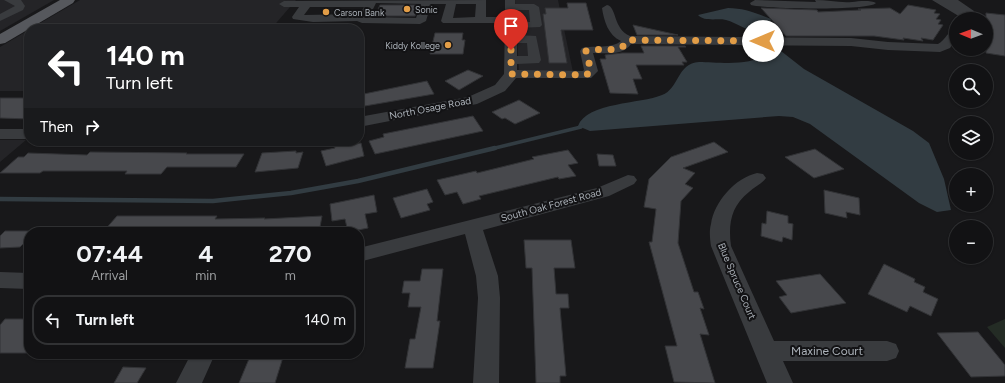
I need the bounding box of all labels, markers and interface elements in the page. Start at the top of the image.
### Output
marker: Sonic [402,4,412,14]
place label: Sonic [415,4,438,15]
marker: Carson Bank [321,7,331,17]
place label: Carson Bank [334,7,385,18]
pin [494,9,528,50]
north arrow [949,12,993,56]
map controls [949,12,993,264]
icon: arrive [500,15,522,37]
position arrow [742,20,784,62]
text: 140 m [106,38,185,72]
icon: left [40,40,92,92]
place label: Kiddy Kollege [385,40,440,51]
marker: Kiddy Kollege [443,40,453,50]
button: search [949,64,993,108]
text: Turn left [106,72,173,94]
street label: North Osage Road [388,94,472,122]
icon: right [81,116,103,138]
button: layers [949,116,993,160]
text: Then [40,118,73,136]
button: + [949,168,993,212]
street label: South Oak Forest Road [499,185,603,225]
button: − [949,220,993,264]
text: 07:44 [76,239,143,268]
text: 4 [198,239,213,268]
text: 270 [269,239,312,268]
street label: Blue Spruce Court [715,241,759,321]
text: Arrival [91,268,128,283]
text: min [195,268,217,283]
text: m [285,268,296,283]
icon: left [42,309,64,331]
text: Turn left [76,311,134,329]
text: 140 m [304,311,346,329]
street label: Maxine Court [791,344,863,358]

